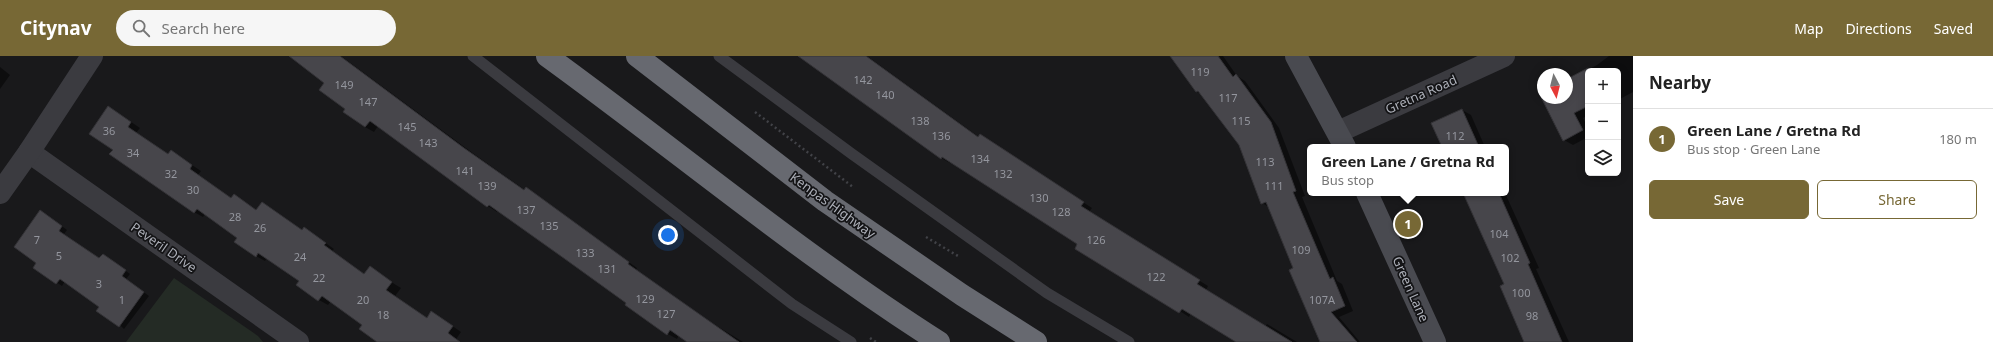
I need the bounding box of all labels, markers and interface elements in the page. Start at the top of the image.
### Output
search box [116,10,396,46]
text: Citynav [20,15,92,41]
icon: search [130,17,152,39]
text: Search here [162,18,245,38]
text: Map [1794,19,1823,38]
text: Directions [1845,19,1912,38]
text: Saved [1934,19,1973,38]
house number: 119 [1191,64,1209,79]
north arrow [1537,68,1573,104]
map controls [1585,68,1621,176]
button: + [1585,68,1621,104]
street label: Gretna Road [1382,70,1460,118]
text: Nearby [1649,71,1711,94]
house number: 142 [854,72,872,87]
house number: 149 [335,77,353,92]
house number: 140 [876,87,894,102]
house number: 117 [1219,90,1237,105]
house number: 147 [359,94,377,109]
button: − [1585,104,1621,140]
house number: 138 [911,113,929,128]
house number: 115 [1232,113,1250,128]
house number: 145 [398,119,416,134]
text: Green Lane / Gretna Rd [1687,120,1861,140]
house number: 36 [103,123,115,138]
house number: 136 [932,128,950,143]
house number: 112 [1446,128,1464,143]
text: 1 [1658,130,1666,148]
text: 180 m [1939,130,1977,148]
house number: 143 [419,135,437,150]
button: layers [1585,140,1621,176]
text: Bus stop · Green Lane [1687,140,1820,158]
popup [1307,144,1509,196]
house number: 34 [127,145,140,160]
house number: 134 [971,151,990,166]
text: Green Lane / Gretna Rd [1321,151,1495,171]
house number: 113 [1256,154,1274,169]
house number: 141 [456,163,474,178]
house number: 32 [165,166,177,181]
house number: 132 [994,166,1012,181]
street label: Kenpas Highway [787,168,880,242]
text: Bus stop [1321,171,1374,189]
house number: 139 [478,178,496,193]
house number: 111 [1265,178,1283,193]
button: Save [1649,180,1809,219]
button: Share [1817,180,1977,219]
house number: 30 [187,182,199,197]
house number: 130 [1030,190,1048,205]
house number: 137 [517,202,535,217]
house number: 128 [1052,204,1070,219]
house number: 28 [229,209,241,224]
pin: 1 [1395,209,1421,239]
street label: Peveril Drive [128,218,200,276]
house number: 135 [540,218,558,233]
house number: 26 [254,220,266,235]
your location [658,225,678,245]
house number: 104 [1490,226,1509,241]
house number: 7 [34,232,40,247]
house number: 126 [1087,232,1105,247]
house number: 109 [1292,242,1310,257]
house number: 133 [576,245,594,260]
house number: 5 [56,248,62,263]
house number: 24 [294,249,307,264]
house number: 102 [1501,250,1519,265]
street label: Green Lane [1389,253,1433,325]
house number: 131 [598,261,616,276]
house number: 122 [1147,269,1165,284]
house number: 22 [313,270,325,285]
house number: 3 [96,276,102,291]
house number: 100 [1512,285,1530,300]
house number: 129 [636,291,654,306]
house number: 1 [119,292,125,307]
house number: 20 [357,292,369,307]
house number: 107A [1309,292,1336,307]
house number: 127 [657,306,675,321]
house number: 18 [377,307,389,322]
house number: 98 [1526,308,1538,323]

